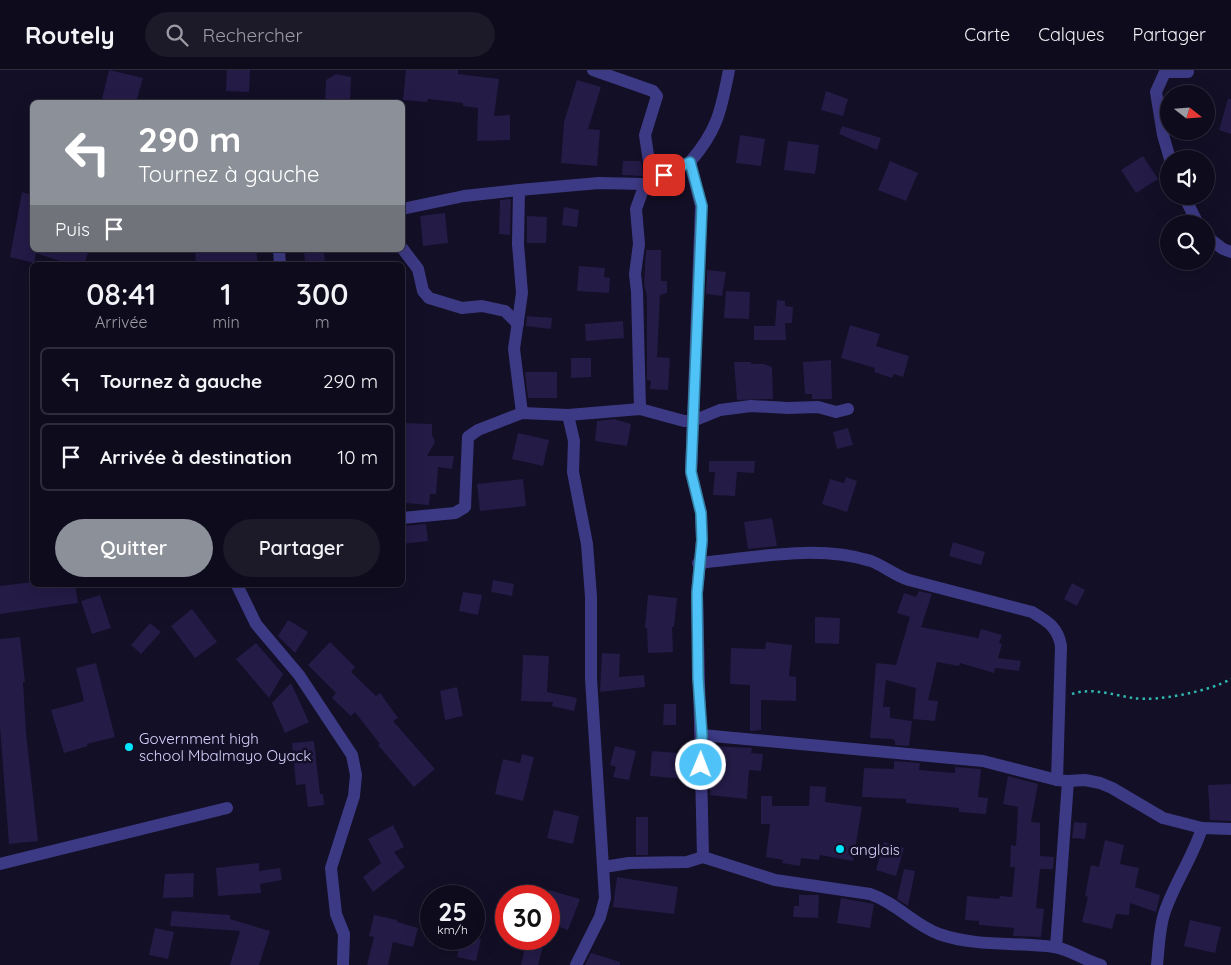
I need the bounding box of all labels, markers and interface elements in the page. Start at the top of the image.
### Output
search box [145,12,495,57]
text: Routely [25,20,115,50]
icon: search [163,21,191,49]
text: Rechercher [203,23,303,47]
text: Carte [964,23,1010,46]
text: Calques [1038,23,1105,46]
text: Partager [1133,23,1206,46]
north arrow [1160,85,1215,140]
map controls [1160,85,1215,270]
text: 290 m [138,117,241,161]
icon: left [55,120,120,185]
button: sound [1160,150,1215,205]
pin [643,154,685,196]
text: Tournez à gauche [138,160,320,188]
icon: arrive [650,161,678,189]
icon: arrive [100,215,128,243]
button: search [1160,215,1215,270]
text: Puis [55,217,90,241]
text: 08:41 [86,275,156,313]
text: 1 [220,275,232,313]
text: 300 [296,275,349,313]
text: Arrivée [95,312,148,332]
text: min [212,312,240,332]
text: m [315,312,330,332]
icon: left [57,367,85,395]
text: Tournez à gauche [100,369,262,393]
text: 290 m [323,369,378,393]
icon: arrive [57,443,85,471]
text: Arrivée à destination [100,445,292,469]
text: 10 m [337,445,378,469]
button: Quitter [55,519,213,577]
button: Partager [223,519,380,577]
place label: Government high school Mbalmayo Oyack [139,729,311,765]
position arrow [674,738,726,790]
marker: Government high school Mbalmayo Oyack [123,741,135,753]
place label: anglais [850,840,900,859]
marker: anglais [834,843,846,855]
speed limit sign: 30 [495,885,560,950]
text: 25 [438,896,467,927]
text: km/h [437,922,468,937]

